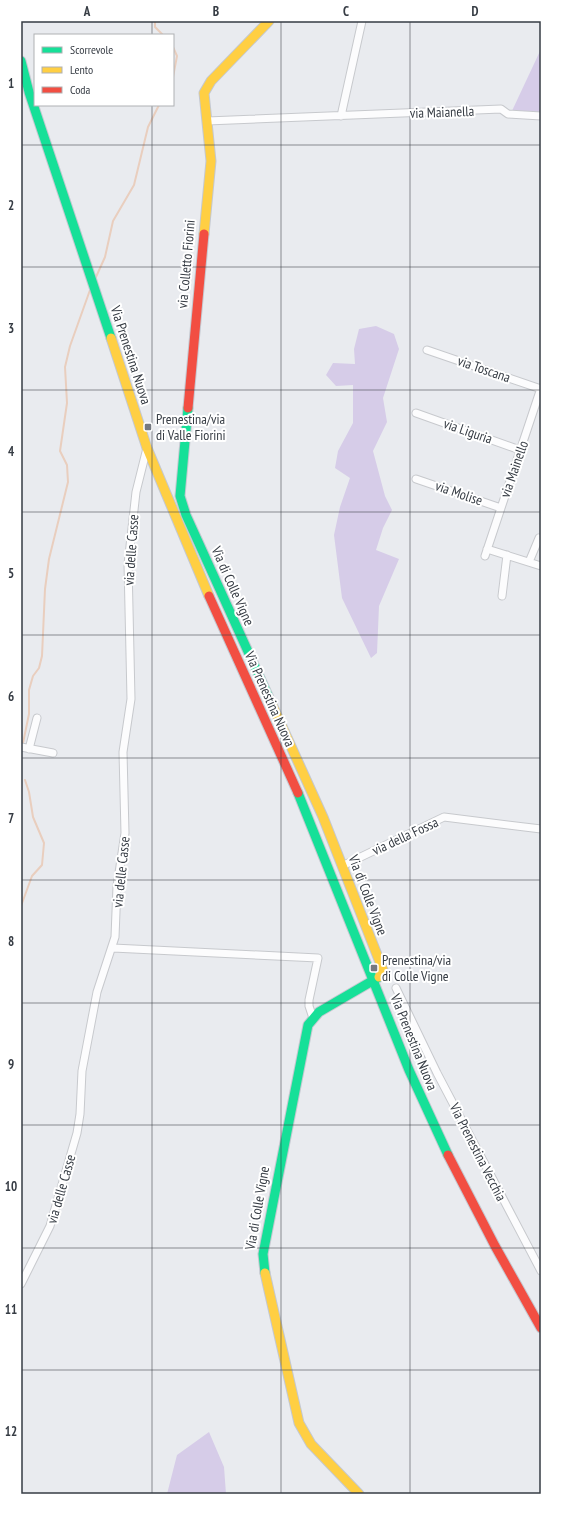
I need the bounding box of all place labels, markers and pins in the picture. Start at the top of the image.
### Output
place label: Prenestina/via di Valle Fiorini [156,410,225,444]
marker: Prenestina/via di Valle Fiorini [143,422,153,432]
place label: Prenestina/via di Colle Vigne [382,951,451,985]
marker: Prenestina/via di Colle Vigne [369,963,379,973]

